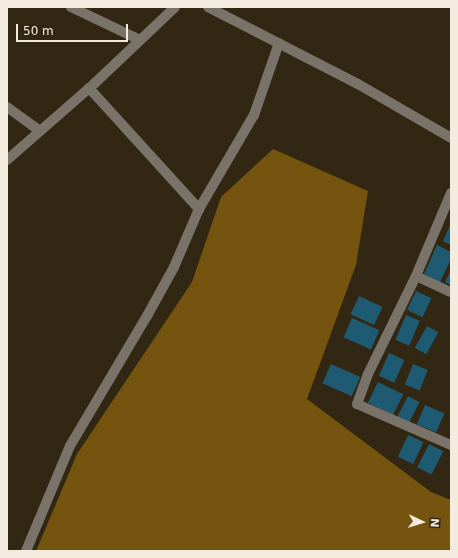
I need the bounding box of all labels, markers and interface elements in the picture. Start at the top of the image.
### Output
scale bar [18,16,130,42]
text: 50 m [23,24,54,38]
north arrow [402,502,442,542]
text: N [428,518,441,528]

